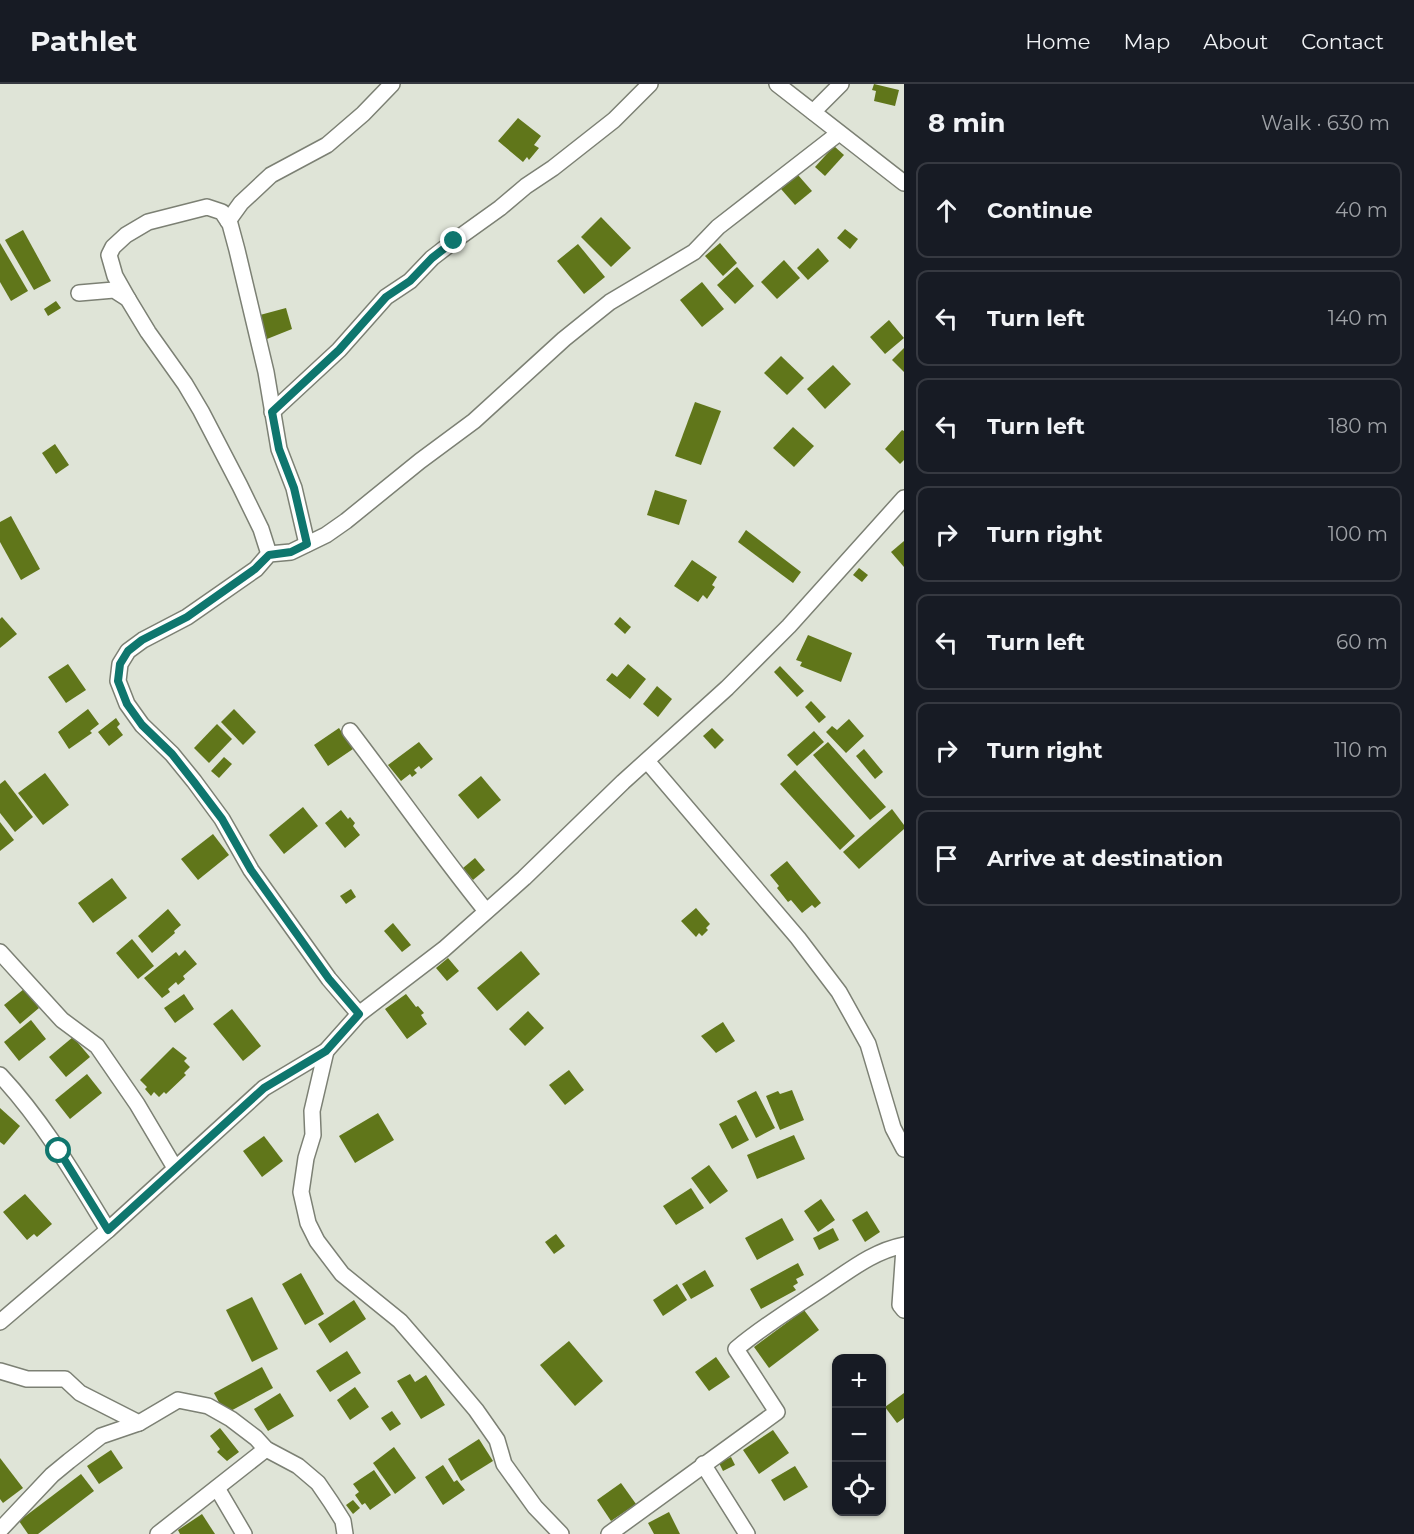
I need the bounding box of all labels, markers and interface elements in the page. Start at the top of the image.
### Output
text: Pathlet [30,24,137,58]
text: Home [1025,29,1090,54]
text: Map [1123,29,1170,54]
text: About [1203,29,1268,54]
text: Contact [1301,29,1384,54]
text: 8 min [928,107,1006,139]
text: Walk · 630 m [1261,111,1390,135]
icon: ahead [930,194,963,227]
text: Continue [987,197,1093,224]
text: 40 m [1335,198,1388,222]
route end [440,227,466,253]
icon: left [930,302,963,335]
text: Turn left [987,305,1085,332]
text: 140 m [1328,306,1388,330]
icon: left [930,410,963,443]
text: Turn left [987,413,1085,440]
text: 180 m [1328,414,1388,438]
icon: right [930,518,963,551]
text: Turn right [987,521,1102,548]
text: 100 m [1328,522,1388,546]
icon: left [930,626,963,659]
text: Turn left [987,629,1085,656]
text: 60 m [1336,630,1388,654]
icon: right [930,734,963,767]
text: Turn right [987,737,1102,764]
text: 110 m [1334,738,1388,762]
icon: arrive [930,842,963,875]
text: Arrive at destination [987,845,1223,872]
route start [45,1137,71,1163]
map controls [832,1354,886,1516]
button: + [832,1354,886,1408]
button: − [832,1408,886,1462]
button: locate [832,1462,886,1516]

